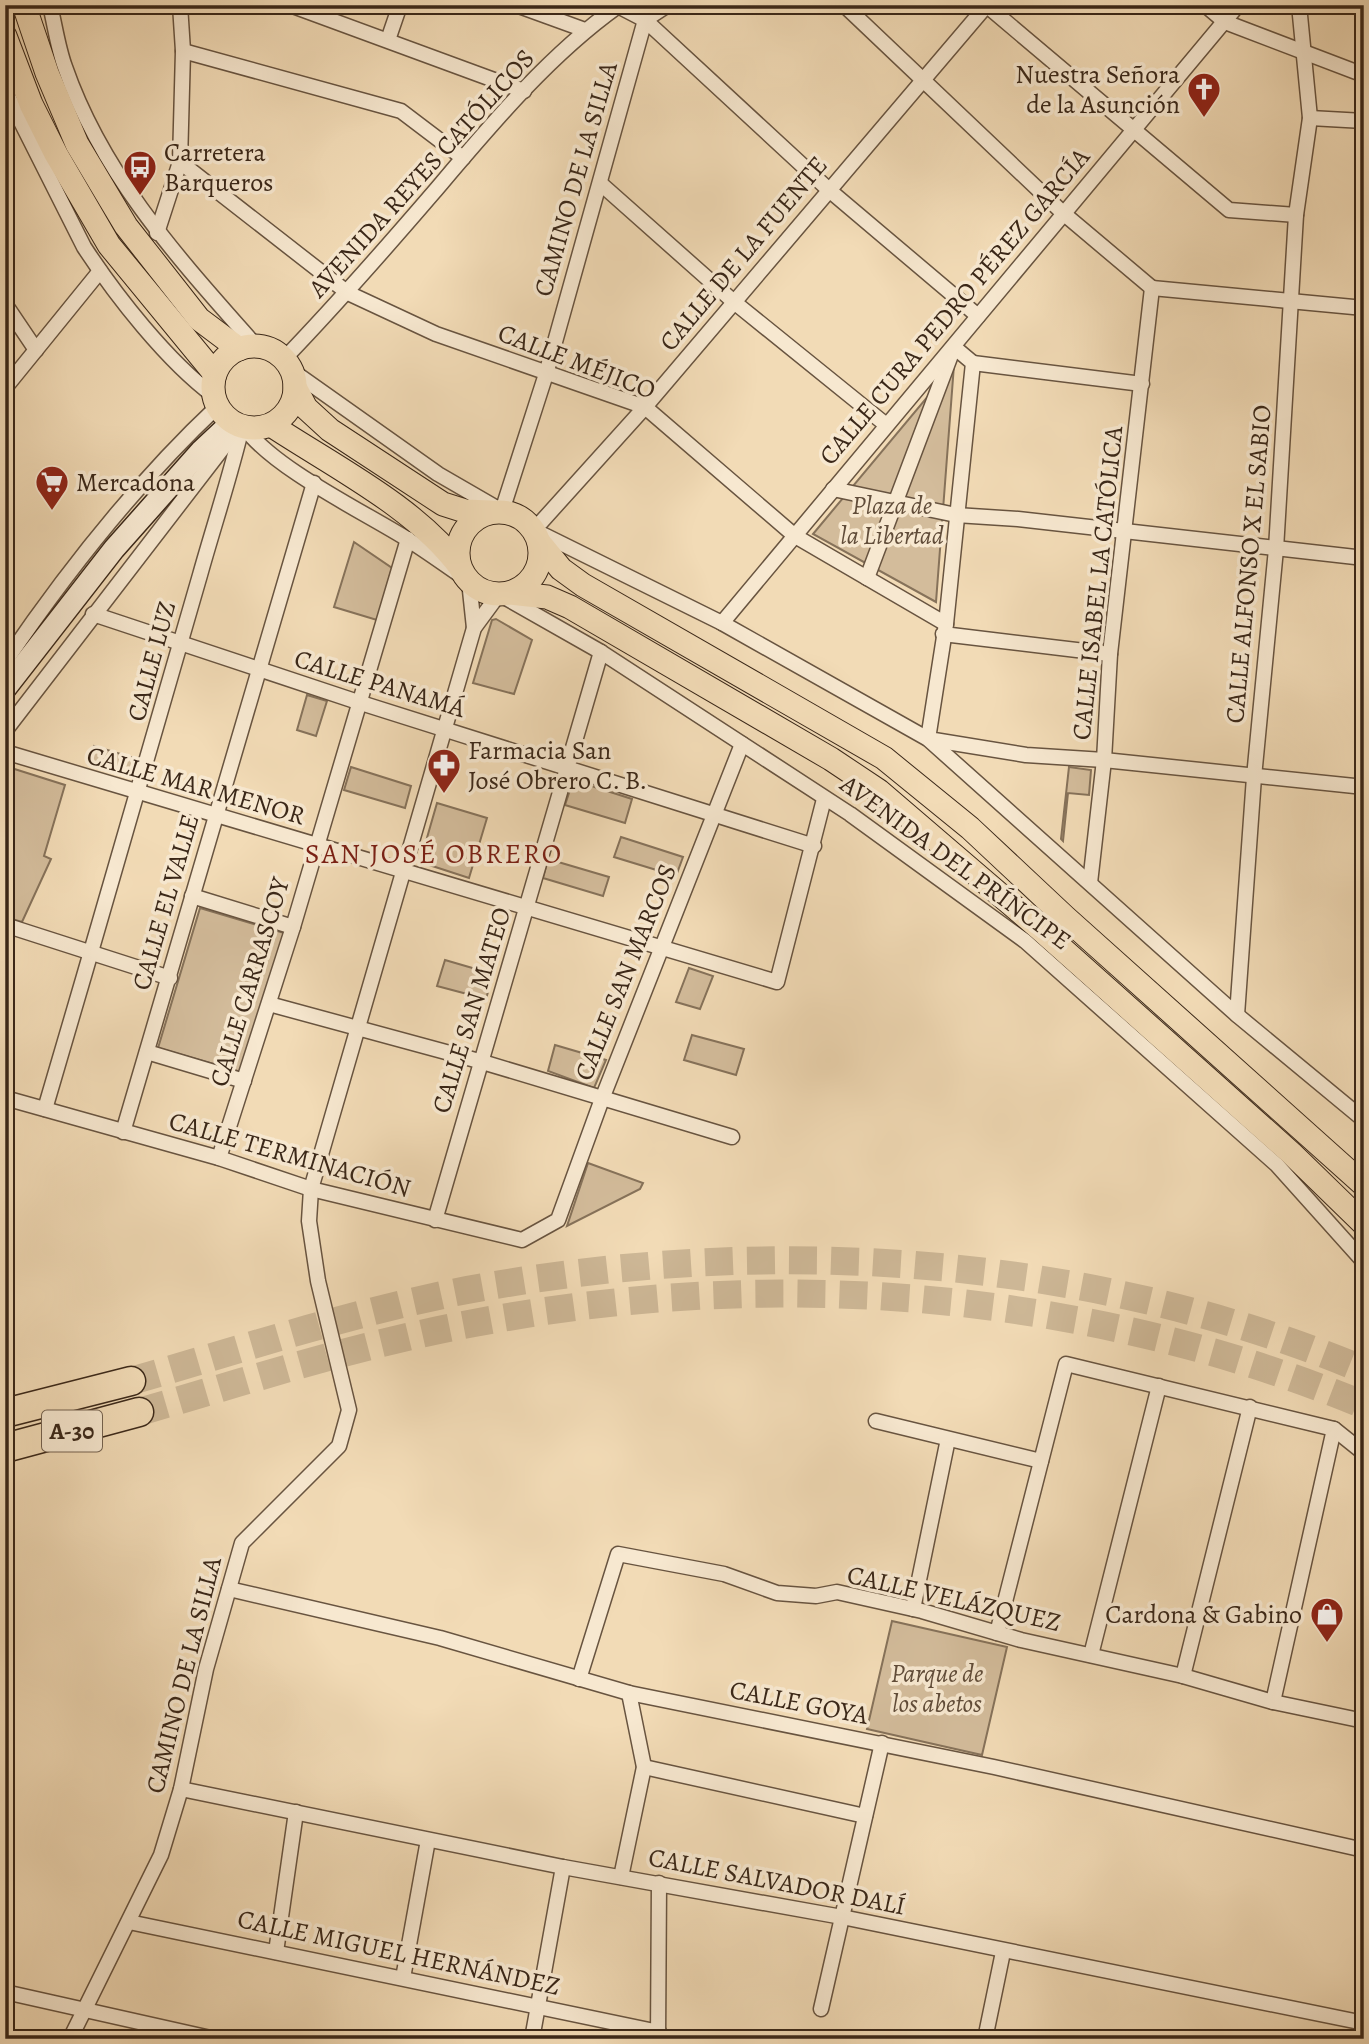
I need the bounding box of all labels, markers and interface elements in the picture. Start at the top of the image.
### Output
street label: AVENIDA REYES CATÓLICOS [300,42,542,306]
street label: CAMINO DE LA SILLA [525,57,626,301]
place label: Nuestra Señora de la Asunción [1015,57,1180,122]
church icon: Nuestra Señora de la Asunción [1185,70,1223,119]
place label: Carretera Barqueros [164,135,274,200]
street label: CALLE CURA PEDRO PÉREZ GARCÍA [811,140,1098,472]
bus stop icon: Carretera Barqueros [121,148,159,197]
street label: CALLE DE LA FUENTE [651,148,835,358]
street label: CALLE MÉJICO [493,315,661,408]
street label: CALLE ALFONSO X EL SABIO [1217,403,1280,725]
street label: CALLE ISABEL LA CATÓLICA [1064,424,1131,742]
supermarket icon: Mercadona [33,463,71,512]
place label: Mercadona [76,465,195,500]
park label: Plaza de la Libertad [840,488,944,553]
street label: CALLE LUZ [119,597,184,725]
street label: CALLE PANAMÁ [290,641,470,726]
place label: Farmacia San José Obrero C. B. [468,733,647,798]
street label: CALLE MAR MENOR [83,738,309,833]
pharmacy icon: Farmacia San José Obrero C. B. [425,746,463,795]
street label: AVENIDA DEL PRÍNCIPE [832,766,1078,958]
street label: CALLE EL VALLE [124,810,207,994]
district label: SAN JOSÉ OBRERO [305,835,563,873]
street label: CALLE SAN MARCOS [566,859,685,1086]
street label: CALLE CARRASCOY [201,872,298,1091]
street label: CALLE SAN MATEO [424,903,519,1117]
street label: CALLE TERMINACIÓN [165,1103,415,1206]
road number: A-30 [42,1410,102,1451]
street label: CAMINO DE LA SILLA [137,1552,230,1797]
street label: CALLE VELÁZQUEZ [844,1557,1064,1640]
shop icon: Cardona & Gabino [1308,1595,1346,1644]
place label: Cardona & Gabino [1105,1597,1302,1632]
park label: Parque de los abetos [891,1656,983,1721]
street label: CALLE GOYA [727,1672,872,1733]
street label: CALLE SALVADOR DALÍ [646,1839,908,1924]
street label: CALLE MIGUEL HERNÁNDEZ [234,1901,563,2004]

